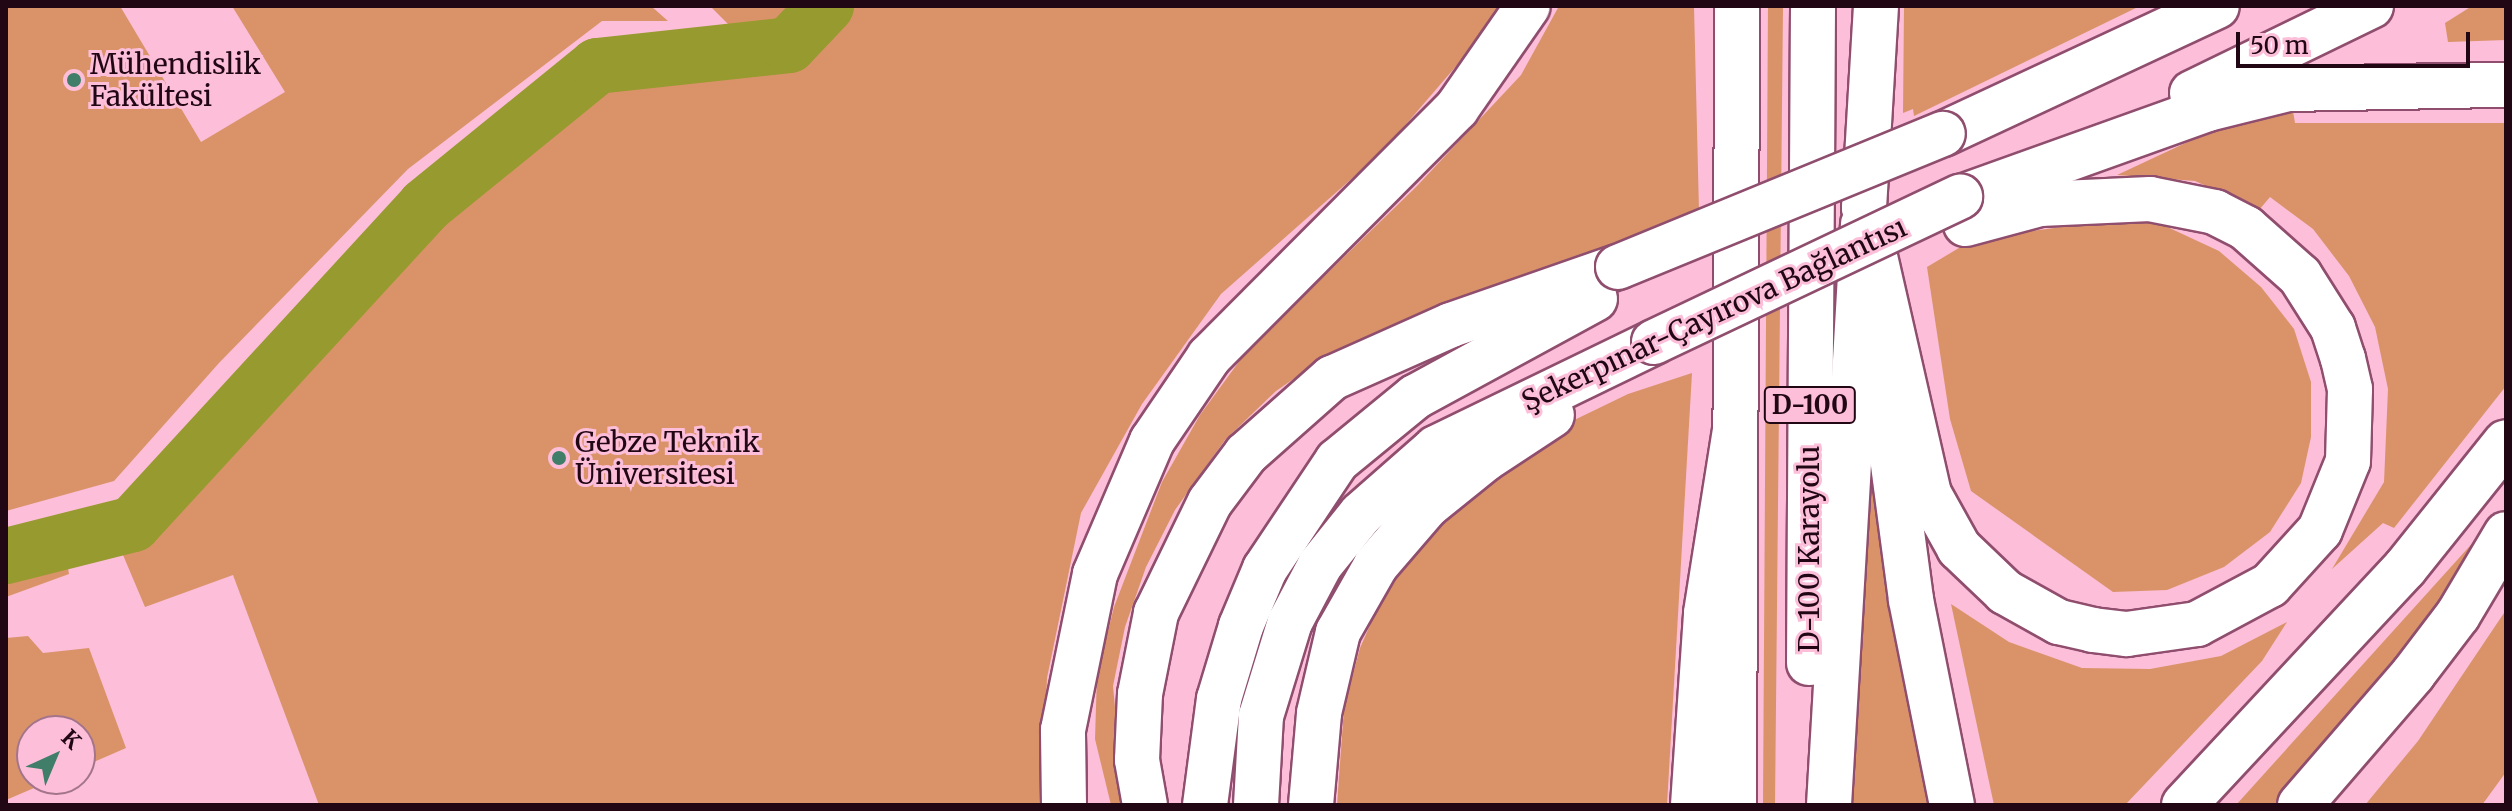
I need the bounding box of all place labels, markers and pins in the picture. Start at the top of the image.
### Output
place label: Mühendislik Fakültesi [90,47,261,113]
marker: Mühendislik Fakültesi [65,71,83,89]
place label: Gebze Teknik Üniversitesi [575,425,760,491]
marker: Gebze Teknik Üniversitesi [550,449,568,467]

